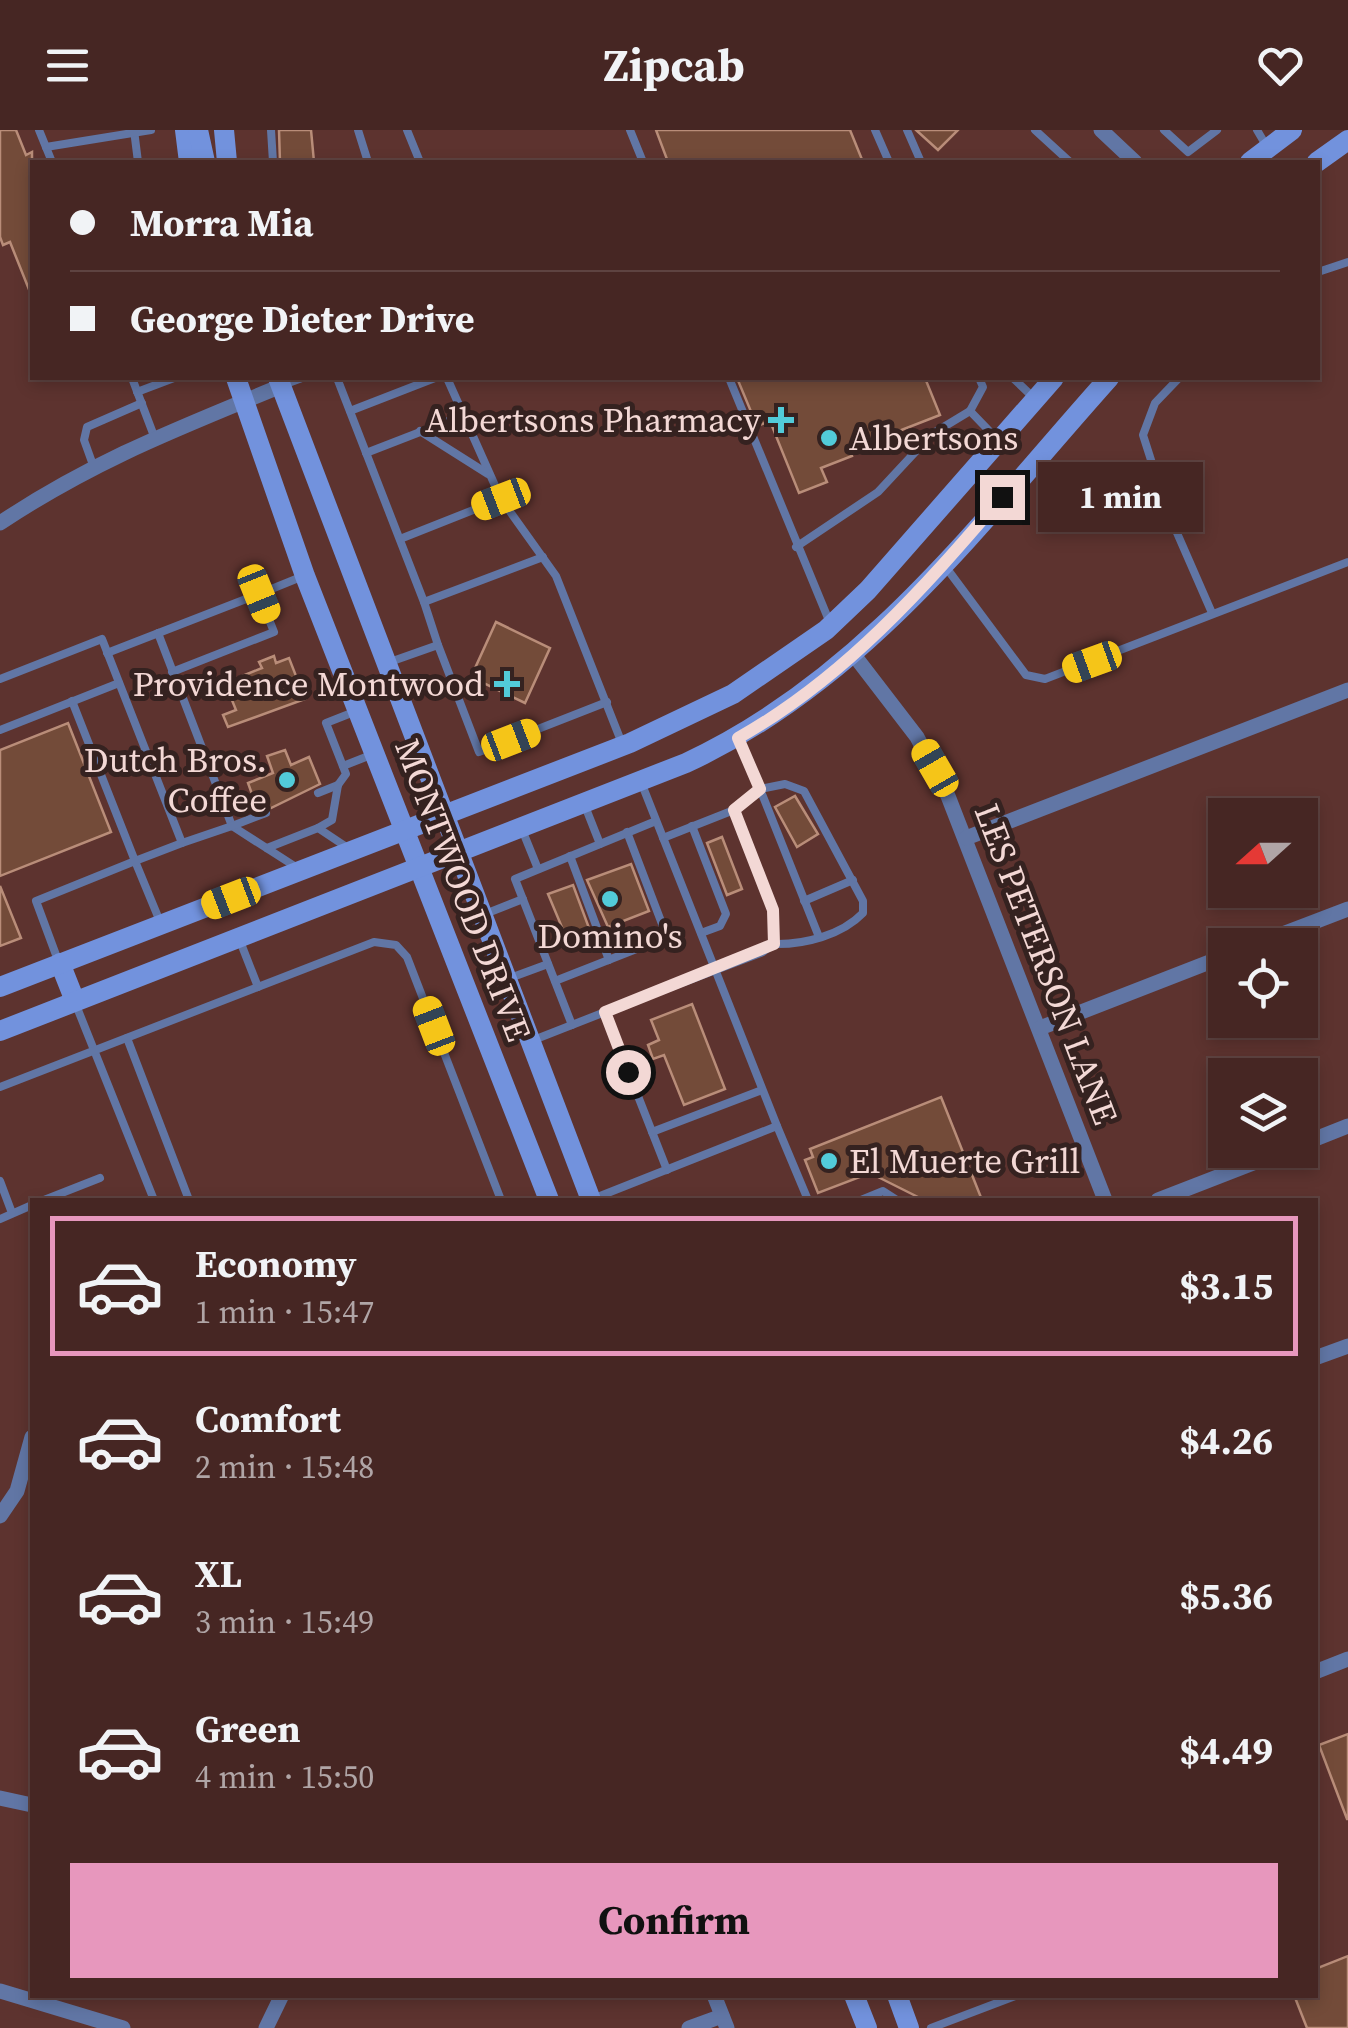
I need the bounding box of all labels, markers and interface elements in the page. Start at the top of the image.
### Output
text: Zipcab [603,34,745,96]
icon: menu [40,38,95,93]
icon: heart [1253,38,1308,93]
text: Morra Mia [130,197,313,249]
text: George Dieter Drive [130,293,474,345]
place label: Albertsons Pharmacy [425,396,761,444]
marker: Albertsons Pharmacy [770,409,792,431]
place label: Albertsons [849,414,1018,462]
marker: Albertsons [818,427,840,449]
callout: 1 min [1037,462,1202,532]
car [468,474,534,524]
route end [980,475,1025,520]
text: 1 min [1079,475,1162,519]
car [234,561,284,627]
car [1059,638,1125,686]
place label: Providence Montwood [133,660,484,708]
marker: Providence Montwood [494,671,520,697]
car [478,715,544,765]
street label: MONTWOOD DRIVE [383,732,543,1048]
car [907,735,963,801]
place label: Dutch Bros. Coffee [84,736,267,824]
marker: Dutch Bros. Coffee [276,769,298,791]
street label: LES PETERSON LANE [963,797,1129,1131]
north arrow [1208,798,1318,908]
map controls [1208,798,1318,1168]
car [198,873,264,923]
marker: Domino's [599,888,621,910]
place label: Domino's [537,912,683,960]
button: locate [1208,928,1318,1038]
car [409,993,459,1059]
route start [606,1050,651,1095]
button: layers [1208,1058,1318,1168]
place label: El Muerte Grill [849,1137,1080,1185]
marker: El Muerte Grill [818,1150,840,1172]
text: Economy [195,1238,357,1290]
icon: car [75,1241,165,1331]
text: $3.15 [1179,1260,1273,1312]
text: 1 min · 15:47 [195,1290,374,1334]
text: Comfort [195,1393,341,1445]
icon: car [75,1396,165,1486]
text: $4.26 [1179,1415,1273,1467]
text: 2 min · 15:48 [195,1445,374,1489]
text: XL [195,1548,242,1600]
icon: car [75,1551,165,1641]
text: $5.36 [1179,1570,1273,1622]
text: 3 min · 15:49 [195,1600,374,1644]
text: Green [195,1703,301,1755]
icon: car [75,1706,165,1796]
text: $4.49 [1179,1725,1273,1777]
text: 4 min · 15:50 [195,1755,374,1799]
button: Confirm [70,1863,1278,1978]

